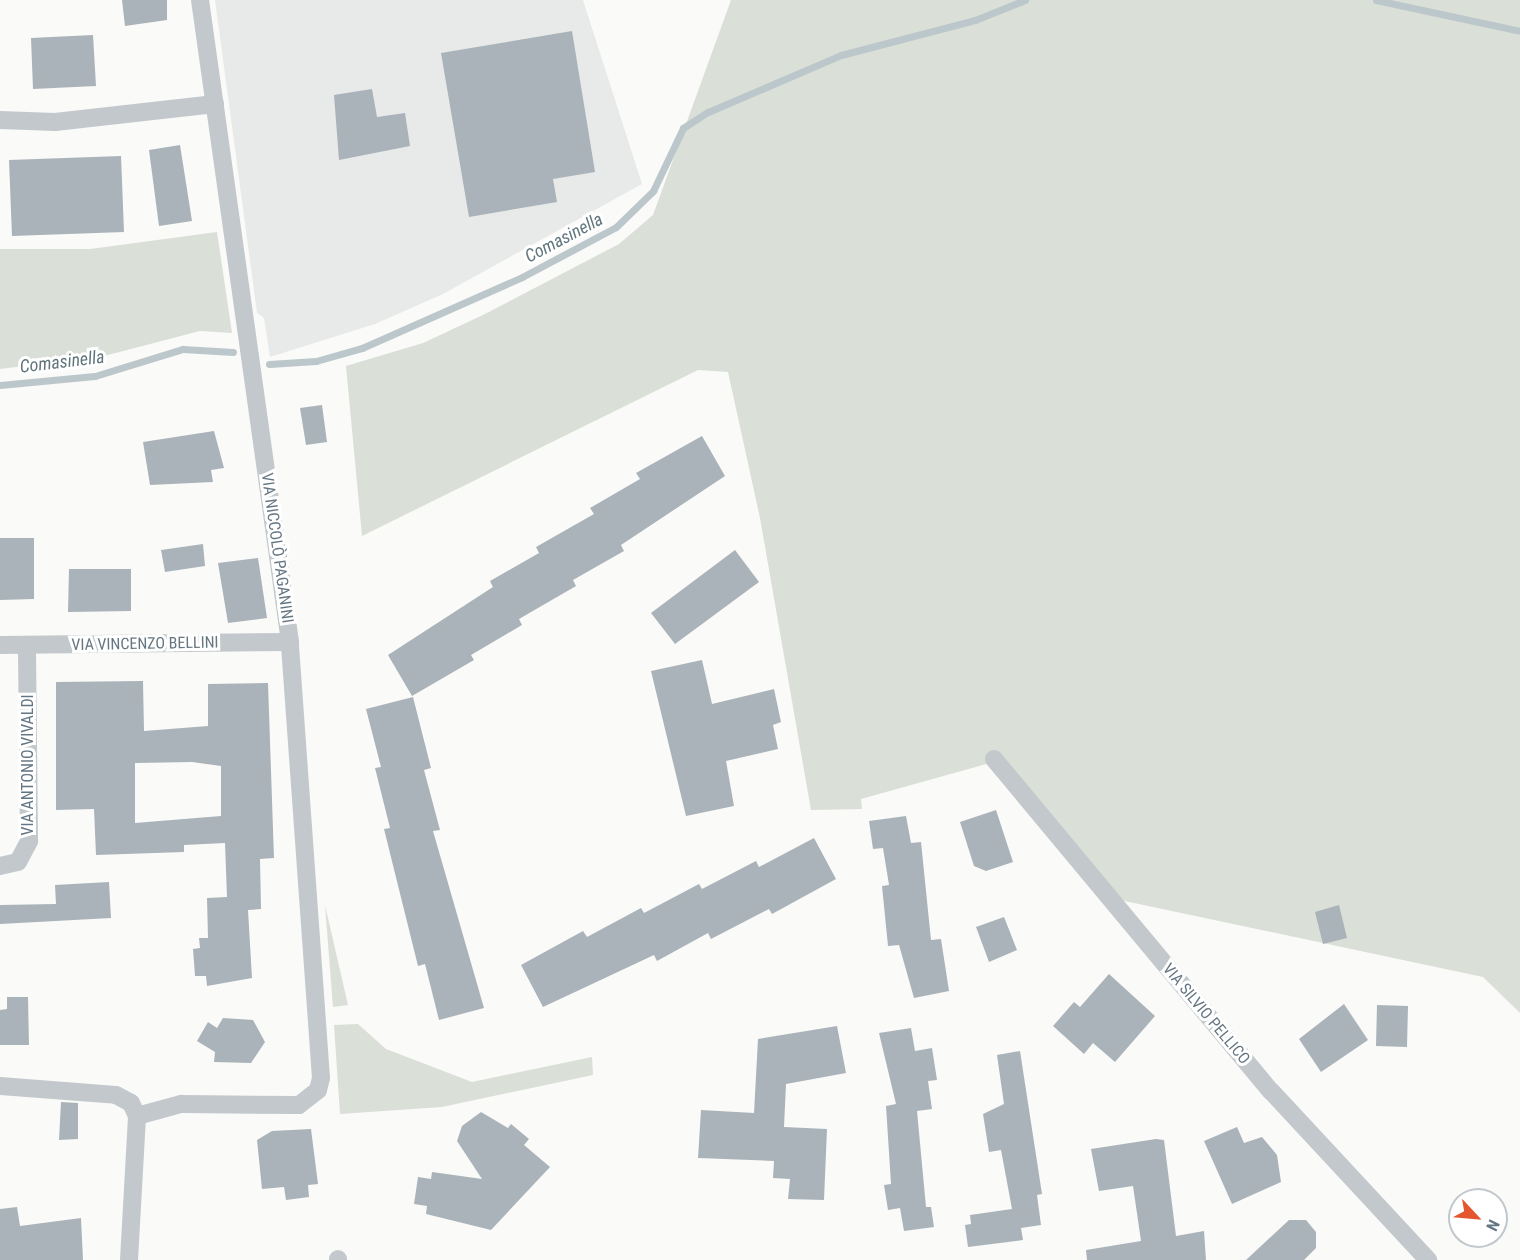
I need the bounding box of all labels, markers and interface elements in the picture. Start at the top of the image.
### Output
water label: Comasinella [521,208,607,268]
water label: Comasinella [18,346,106,378]
street label: VIA NICCOLÒ PAGANINI [257,472,297,624]
street label: VIA VINCENZO BELLINI [71,633,219,655]
street label: VIA ANTONIO VIVALDI [18,694,38,836]
street label: VIA SILVIO PELLICO [1158,960,1254,1068]
north arrow [1448,1188,1508,1248]
text: N [1482,1217,1504,1234]

